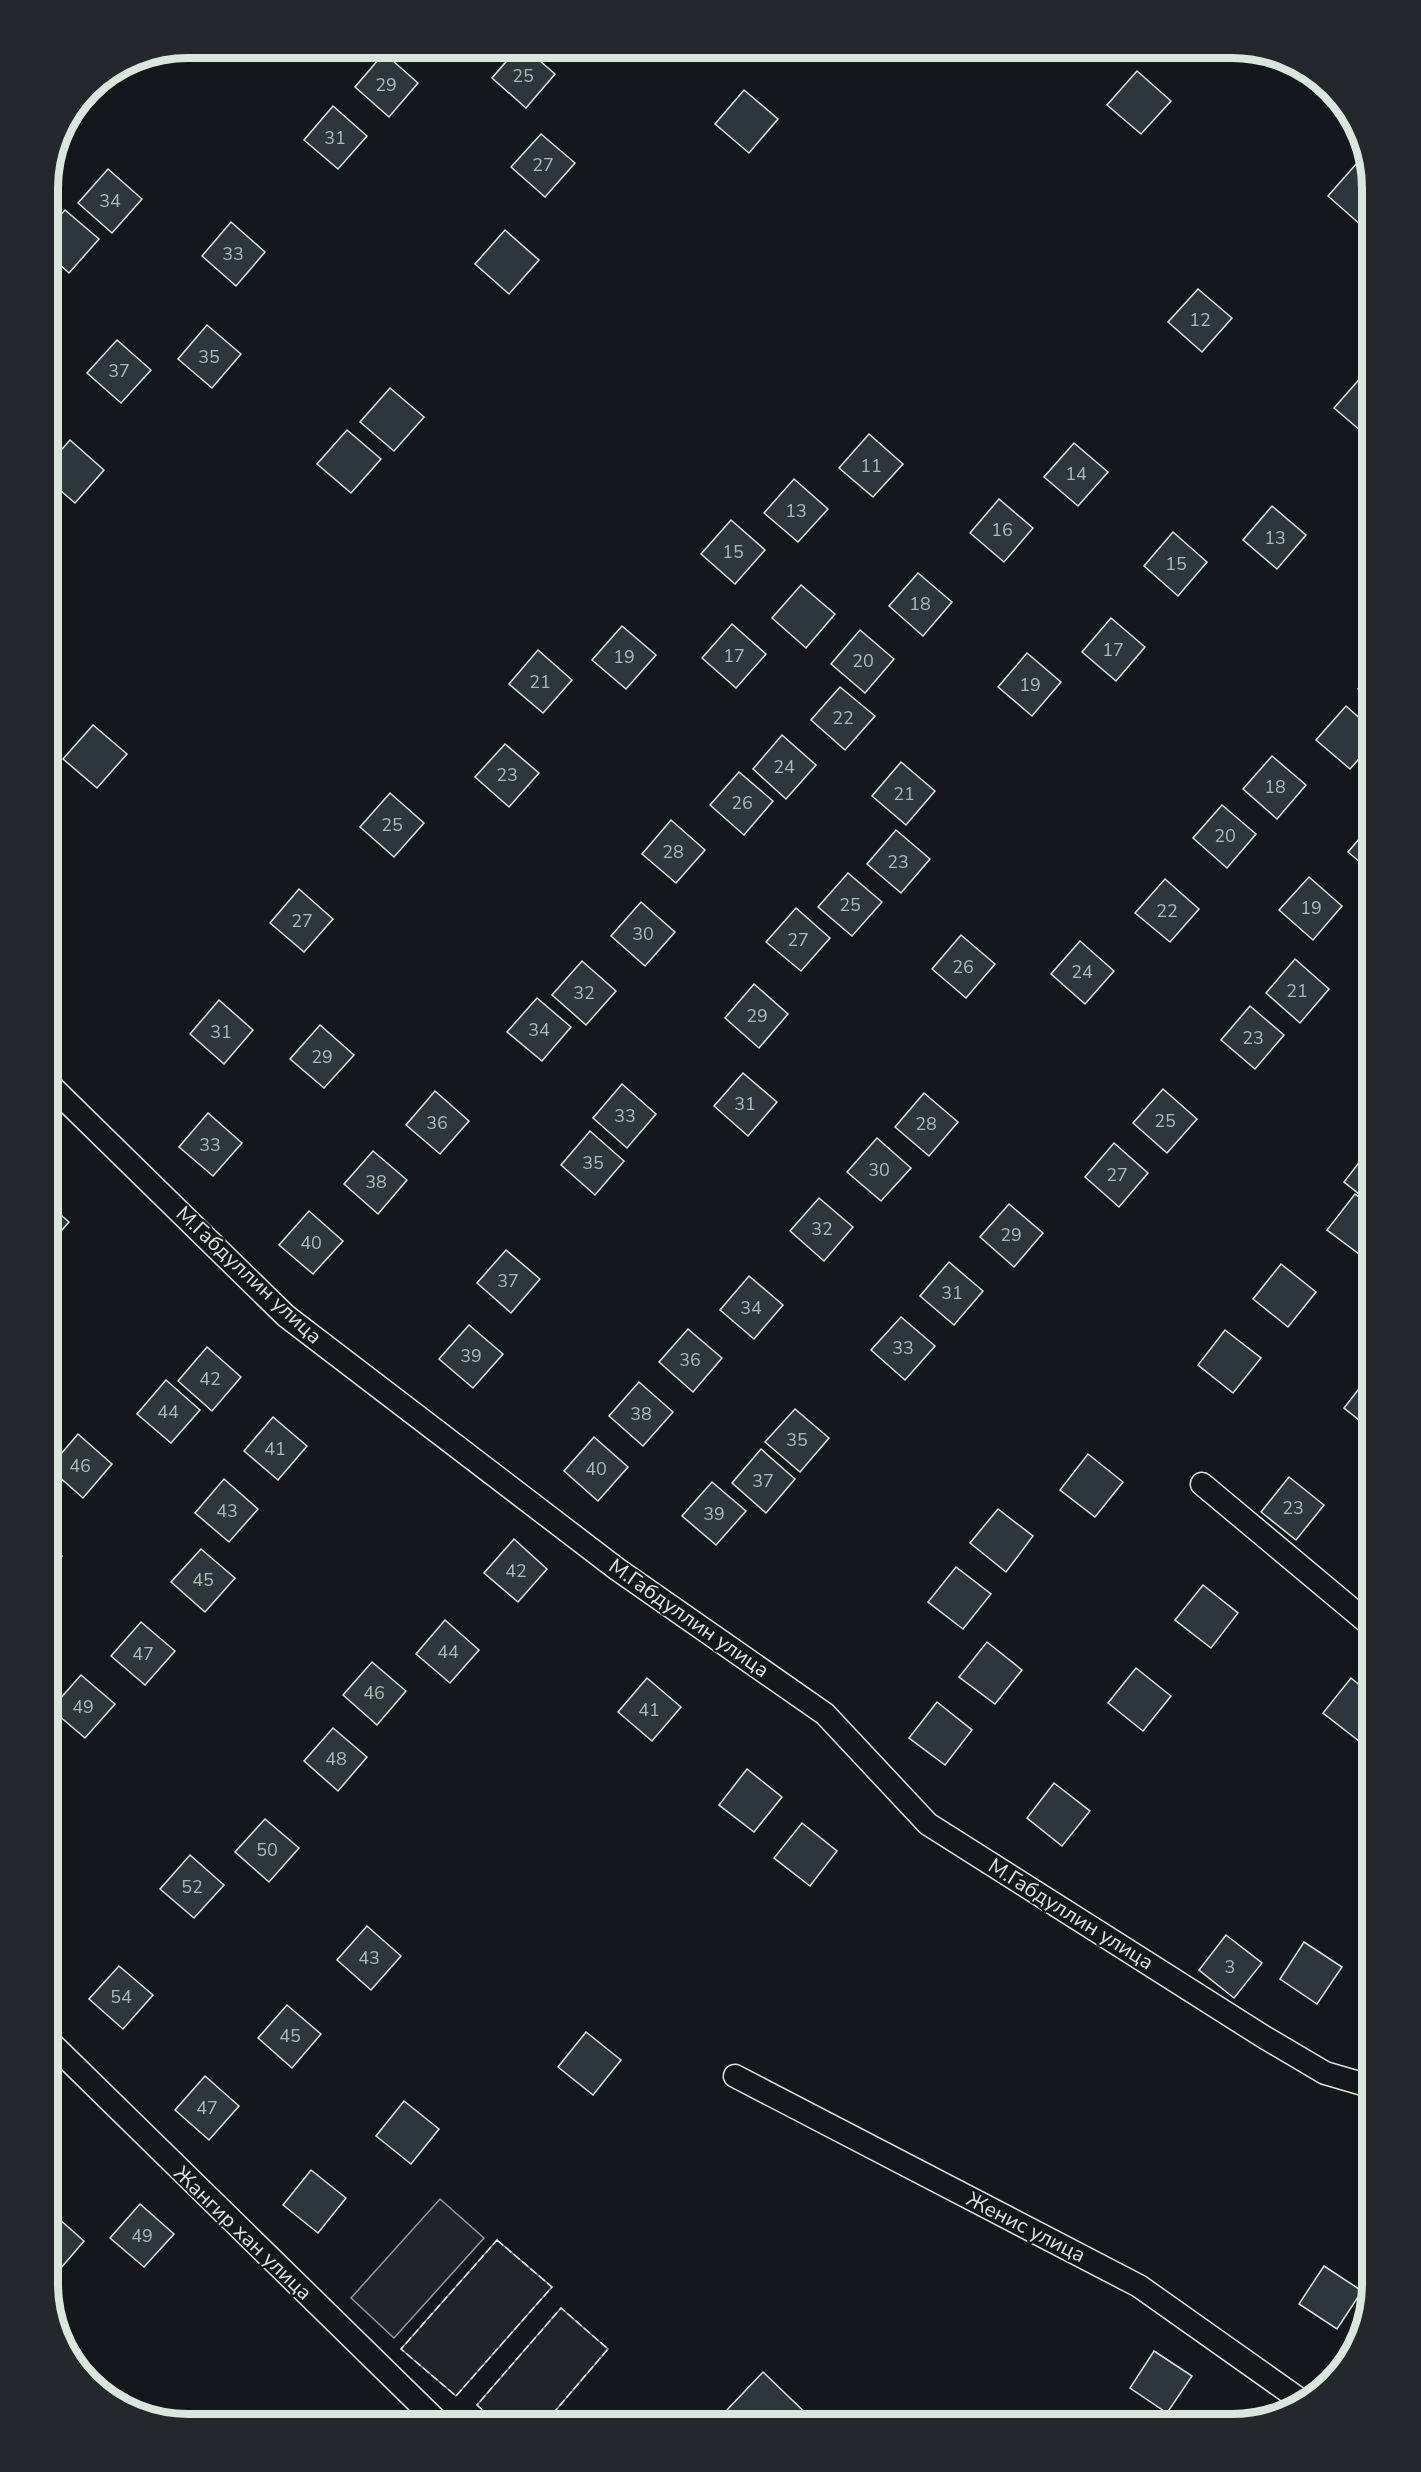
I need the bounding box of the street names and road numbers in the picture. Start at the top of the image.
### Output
street label: М.Габдуллин улица [170,1200,328,1350]
street label: М.Габдуллин улица [603,1552,775,1684]
street label: М.Габдуллин улица [983,1852,1159,1976]
street label: Жангир хан улица [168,2160,318,2306]
street label: Женис улица [962,2185,1090,2269]

